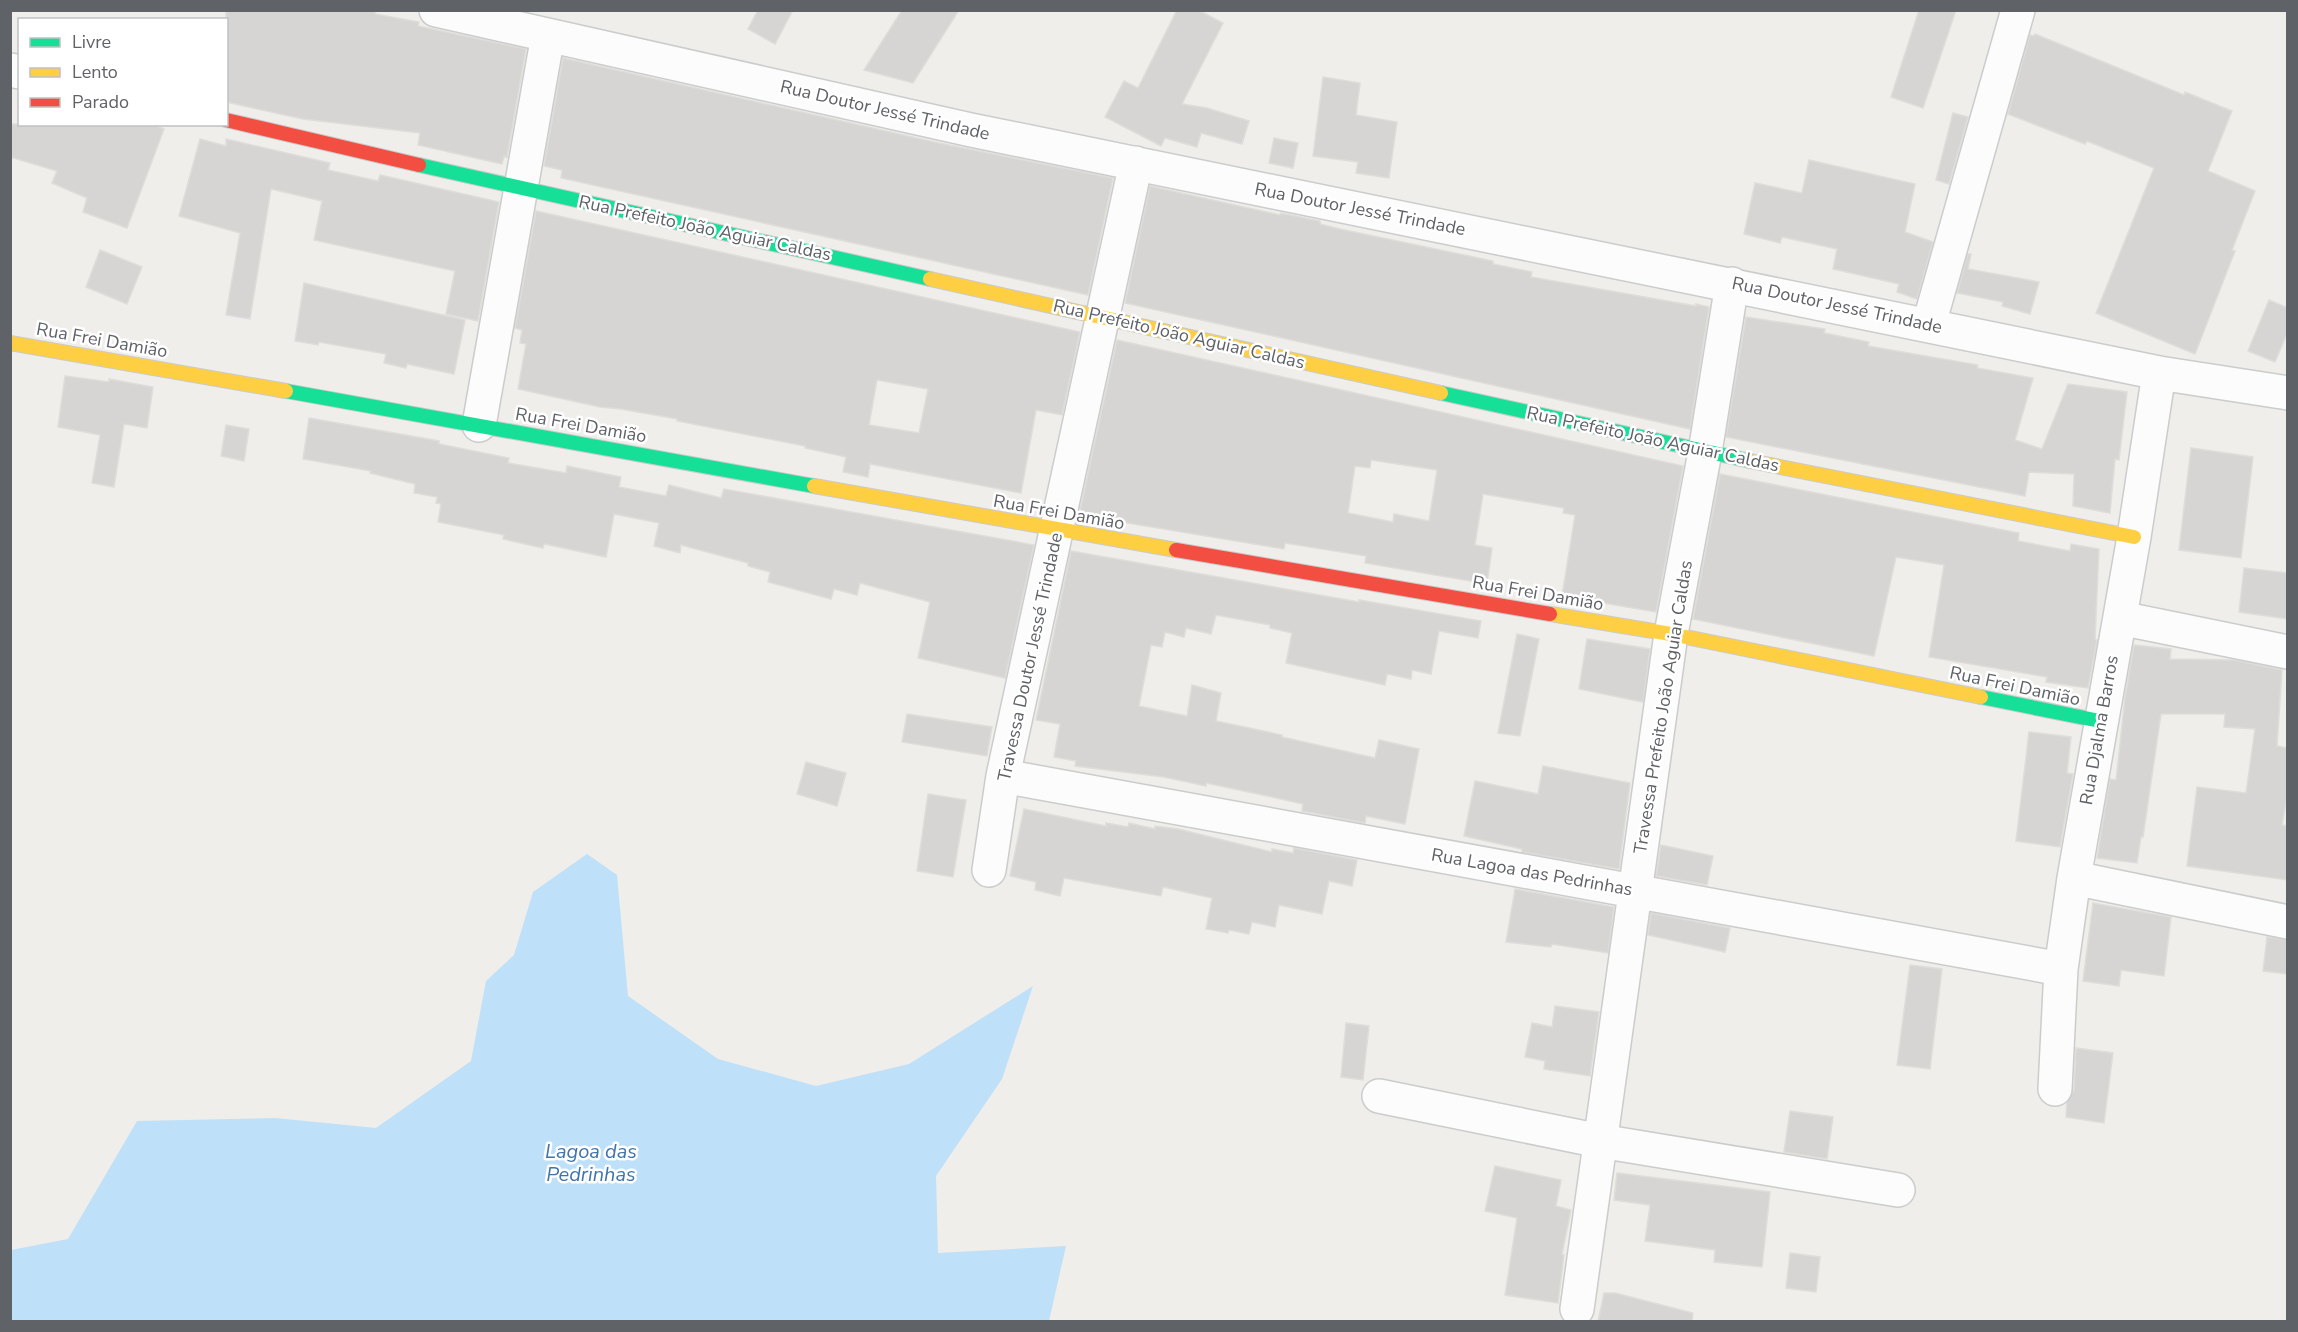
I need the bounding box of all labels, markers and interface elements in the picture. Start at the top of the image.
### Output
legend [18,18,228,126]
text: Livre [72,30,111,54]
text: Lento [72,60,118,84]
street label: Rua Doutor Jessé Trindade [778,74,992,146]
text: Parado [72,90,129,114]
street label: Rua Doutor Jessé Trindade [1252,177,1468,241]
street label: Rua Prefeito João Aguiar Caldas [577,189,833,267]
street label: Rua Doutor Jessé Trindade [1730,271,1944,339]
street label: Rua Prefeito João Aguiar Caldas [1051,293,1307,375]
street label: Rua Frei Damião [35,317,169,363]
street label: Rua Prefeito João Aguiar Caldas [1525,400,1781,478]
street label: Rua Frei Damião [514,402,648,448]
street label: Rua Frei Damião [992,489,1126,535]
street label: Travessa Doutor Jessé Trindade [992,531,1068,783]
street label: Travessa Prefeito João Aguiar Caldas [1628,559,1698,855]
street label: Rua Frei Damião [1471,570,1605,616]
street label: Rua Djalma Barros [2074,653,2124,807]
street label: Rua Frei Damião [1948,660,2082,712]
street label: Rua Lagoa das Pedrinhas [1429,842,1635,902]
water label: Lagoa das Pedrinhas [545,1138,637,1188]

